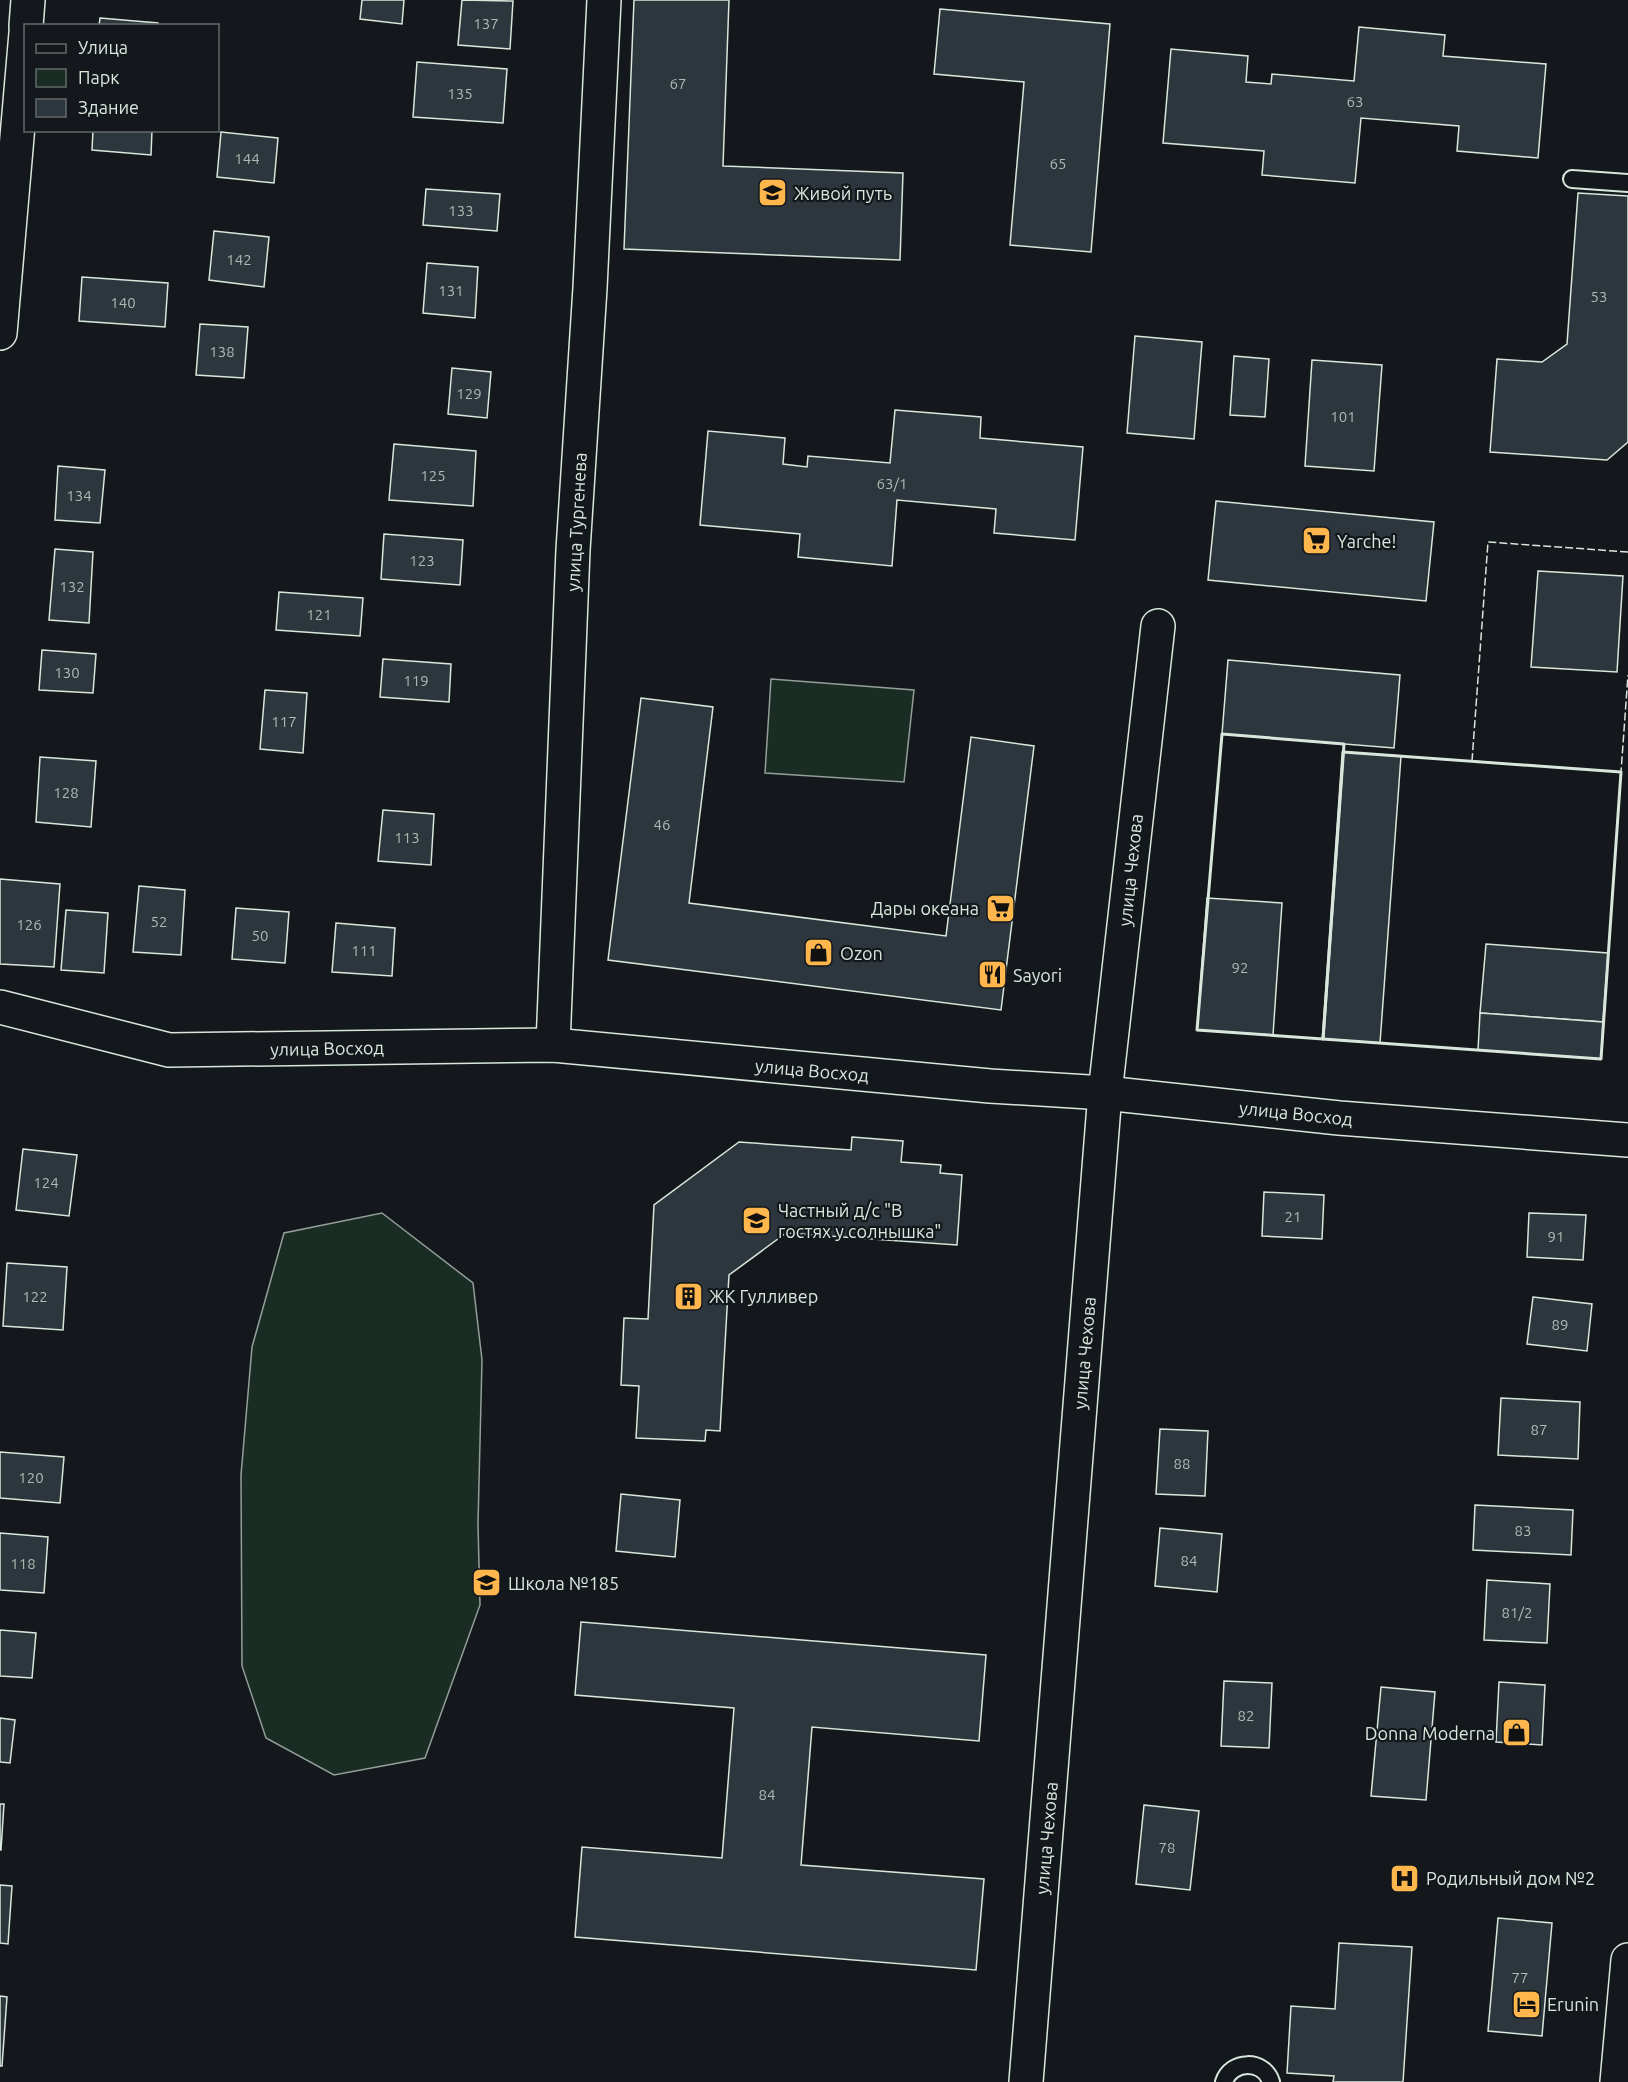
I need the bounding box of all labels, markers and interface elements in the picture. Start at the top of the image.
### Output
house number: 137 [473,15,499,32]
legend [24,24,219,132]
text: Улица [78,37,128,57]
text: Парк [78,67,119,87]
house number: 67 [670,75,686,92]
house number: 135 [447,85,473,102]
house number: 63 [1347,93,1363,110]
text: Здание [78,97,139,117]
house number: 144 [234,150,260,167]
house number: 65 [1050,155,1066,172]
school or university icon: Живой путь [757,177,789,209]
place label: Живой путь [794,183,892,203]
house number: 133 [448,202,474,219]
house number: 142 [226,251,252,268]
house number: 131 [438,282,464,299]
house number: 53 [1591,288,1607,305]
house number: 140 [110,294,136,311]
house number: 138 [209,343,235,360]
house number: 129 [456,385,482,402]
house number: 101 [1330,408,1356,425]
street label: улица Тургенева [562,452,590,592]
house number: 125 [420,467,446,484]
house number: 63/1 [877,475,907,492]
house number: 134 [66,487,92,504]
supermarket icon: Yarche! [1300,525,1332,557]
place label: Yarche! [1337,531,1396,551]
house number: 123 [409,552,435,569]
house number: 132 [59,578,85,595]
house number: 121 [306,606,332,623]
house number: 130 [54,664,80,681]
house number: 119 [403,672,429,689]
house number: 117 [271,713,297,730]
house number: 128 [53,784,79,801]
street label: улица Чехова [1114,813,1146,927]
house number: 46 [654,816,670,833]
house number: 113 [394,829,420,846]
supermarket icon: Дары океана [984,892,1016,924]
place label: Дары океана [871,898,979,918]
house number: 52 [151,913,167,930]
house number: 126 [16,916,42,933]
house number: 50 [252,927,268,944]
shop icon: Ozon [803,937,835,969]
house number: 111 [351,942,377,959]
place label: Ozon [840,943,883,963]
restaurant icon: Sayori [976,959,1008,991]
house number: 92 [1232,959,1248,976]
place label: Sayori [1013,965,1062,985]
street label: улица Восход [270,1037,385,1059]
street label: улица Восход [754,1055,870,1085]
street label: улица Восход [1238,1097,1354,1129]
house number: 124 [33,1174,59,1191]
place label: Частный д/c "В гостях у солнышка" [778,1200,941,1241]
school or university icon: Частный д/c "В гостях у солнышка" [741,1204,773,1236]
house number: 21 [1285,1208,1301,1225]
house number: 91 [1548,1228,1564,1245]
building icon: ЖК Гулливер [672,1280,704,1312]
place label: ЖК Гулливер [709,1286,818,1306]
house number: 122 [22,1288,48,1305]
street label: улица Чехова [1069,1296,1099,1410]
house number: 89 [1552,1316,1568,1333]
house number: 87 [1531,1421,1547,1438]
house number: 88 [1174,1455,1190,1472]
house number: 120 [18,1469,44,1486]
house number: 83 [1515,1522,1531,1539]
house number: 84 [1181,1552,1197,1569]
house number: 118 [10,1555,36,1572]
school or university icon: Школа №185 [471,1567,503,1599]
place label: Школа №185 [508,1573,619,1593]
house number: 81/2 [1502,1604,1532,1621]
house number: 82 [1238,1707,1254,1724]
shop icon: Donna Moderna [1500,1717,1532,1749]
place label: Donna Moderna [1365,1723,1495,1743]
street label: улица Чехова [1031,1781,1061,1895]
house number: 84 [759,1786,775,1803]
house number: 78 [1159,1839,1175,1856]
hospital icon: Родильный дом №2 [1389,1862,1421,1894]
place label: Родильный дом №2 [1426,1868,1595,1888]
house number: 77 [1512,1969,1528,1986]
hotel icon: Erunin [1510,1988,1542,2020]
place label: Erunin [1547,1994,1599,2014]

